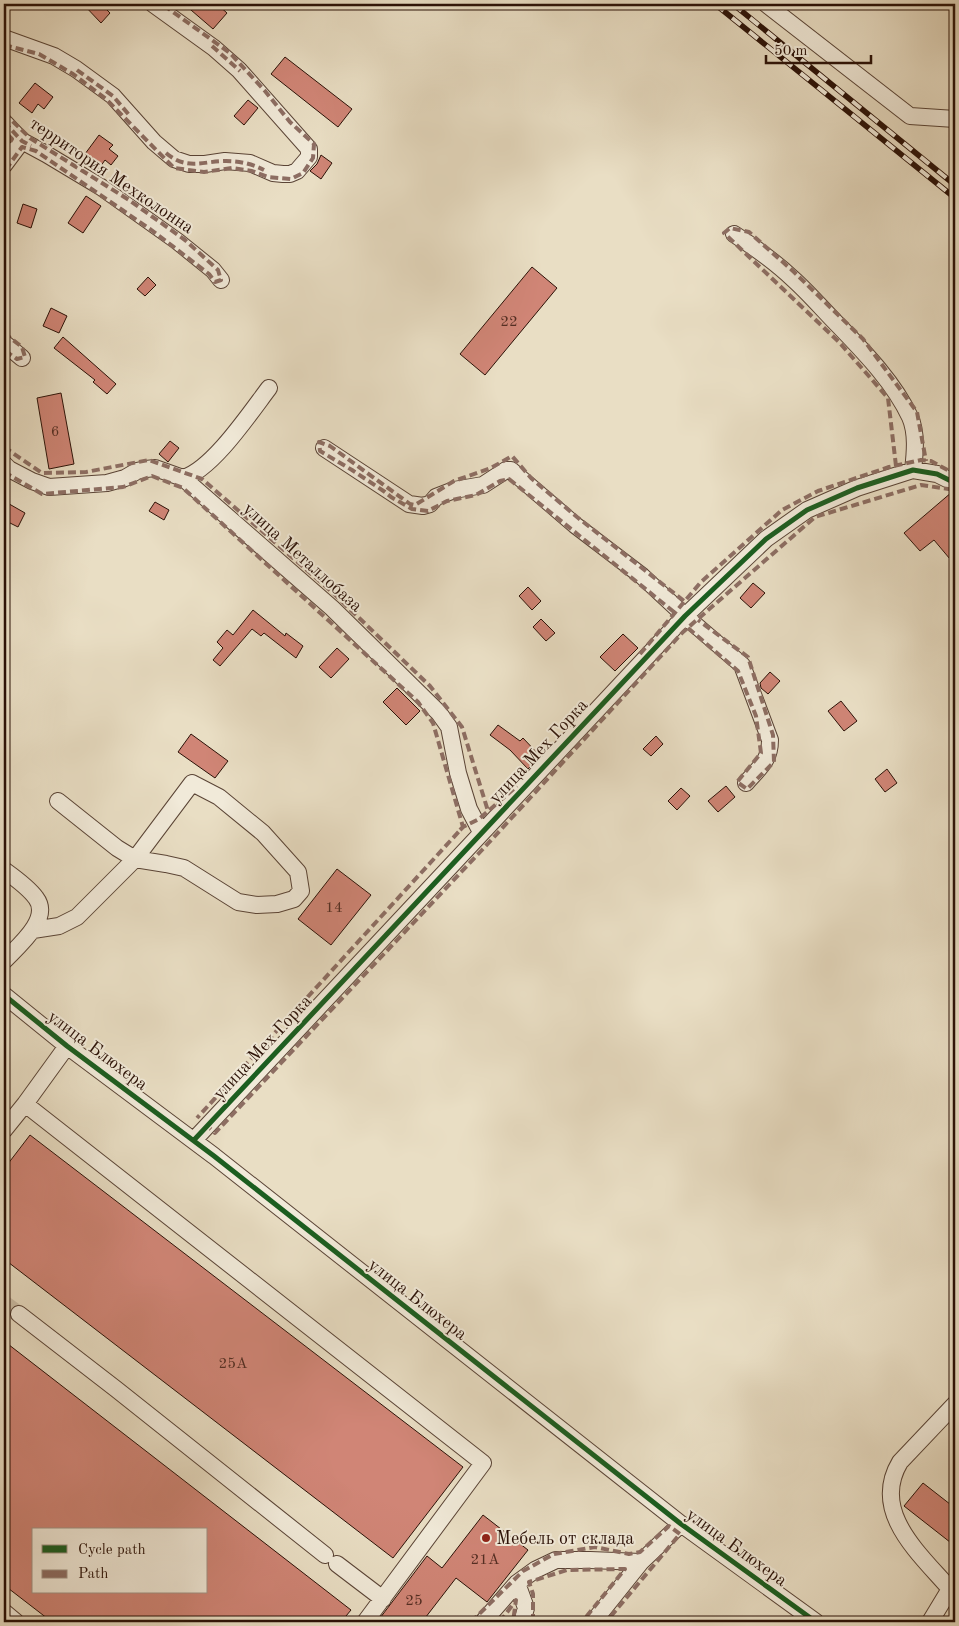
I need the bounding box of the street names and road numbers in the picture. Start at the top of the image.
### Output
street label: территория Мехколонна [26,114,197,237]
street label: улица Металлобаза [239,500,365,616]
street label: улица Мех Горка [486,696,592,807]
street label: улица Мех Горка [210,992,316,1103]
street label: улица Блюхера [44,1008,151,1094]
street label: улица Блюхера [365,1256,470,1344]
street label: улица Блюхера [683,1505,790,1590]

